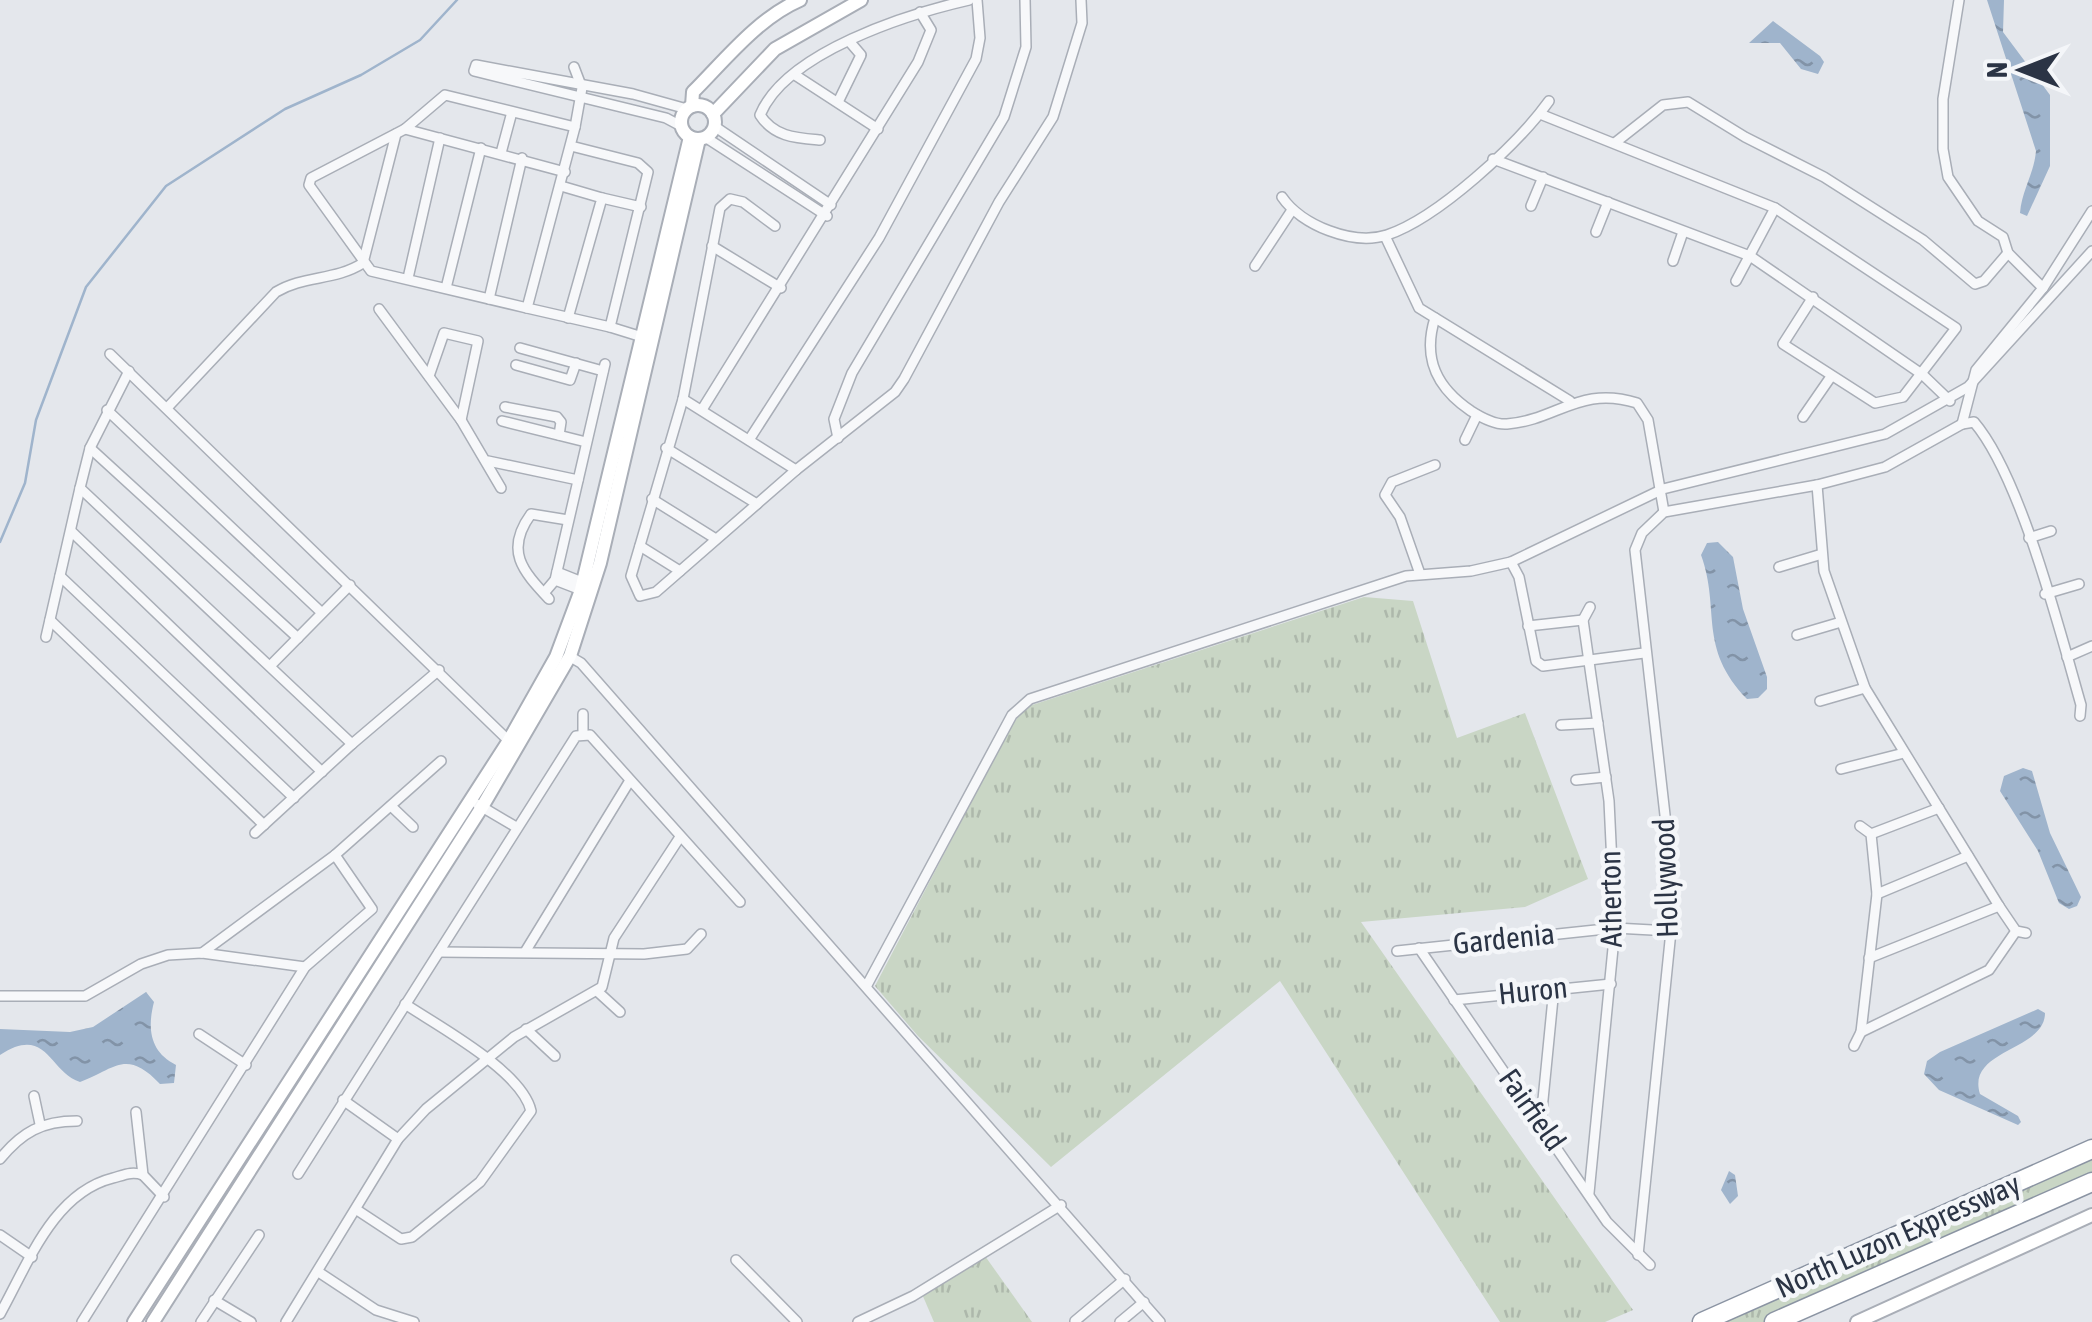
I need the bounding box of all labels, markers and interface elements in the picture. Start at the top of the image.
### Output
north arrow [1972,20,2072,120]
text: N [1981,62,2013,78]
street label: Hollywood [1646,818,1684,938]
street label: Atherton [1592,850,1628,948]
street label: Gardenia [1451,916,1556,960]
street label: Huron [1497,969,1569,1011]
street label: Fairfield [1493,1062,1573,1157]
street label: North Luzon Expressway [1770,1166,2025,1304]

